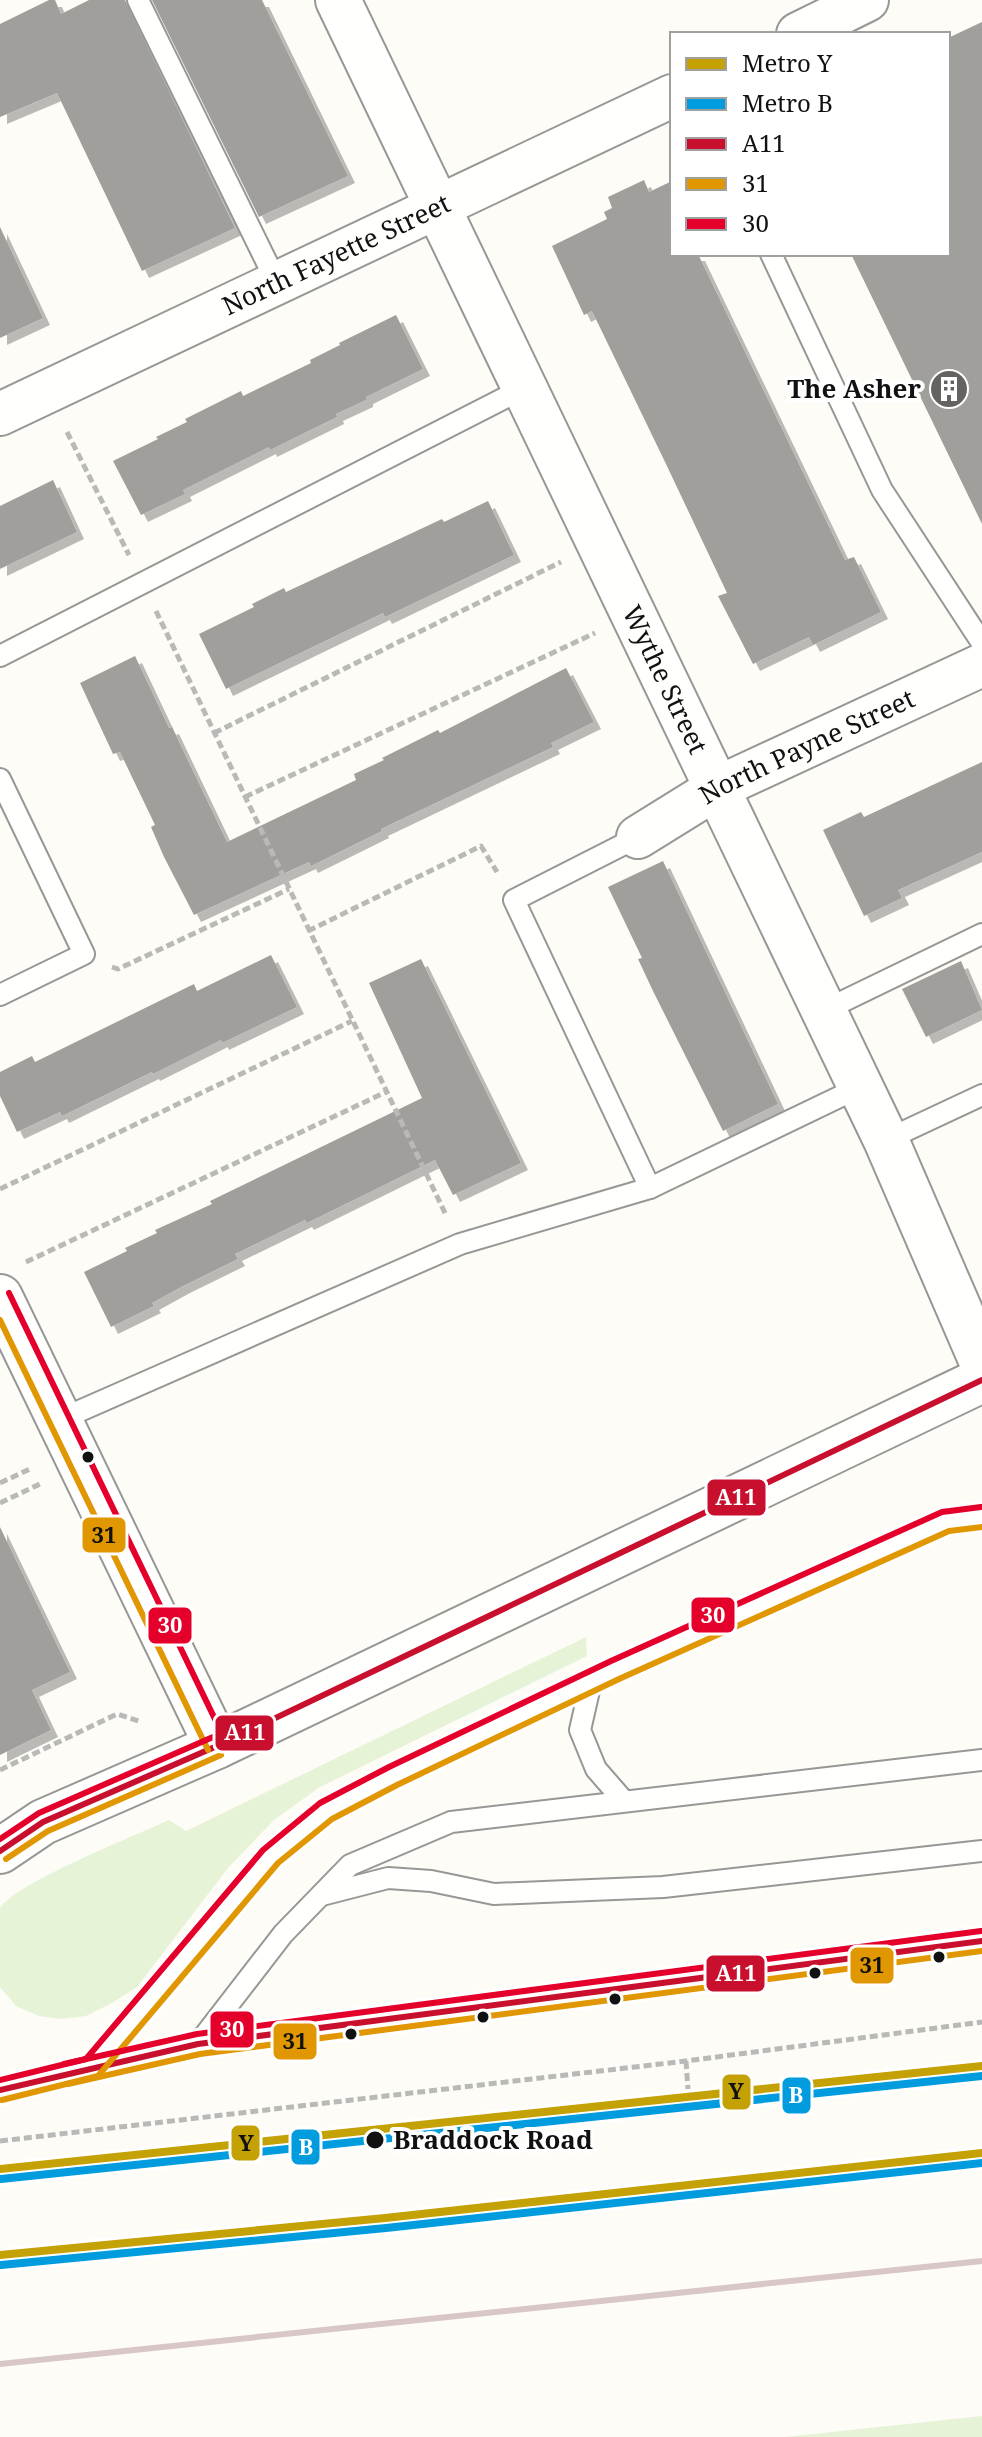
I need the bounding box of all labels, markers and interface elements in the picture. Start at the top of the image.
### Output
legend [670,32,950,256]
text: Metro Y [742,46,833,79]
text: Metro B [742,86,833,119]
text: A11 [742,126,786,159]
text: 31 [742,166,769,199]
street label: North Fayette Street [216,185,456,323]
text: 30 [742,206,769,239]
building icon: The Asher [928,368,970,410]
place label: The Asher [787,370,921,406]
street label: Wythe Street [614,599,717,759]
street label: North Payne Street [692,680,920,812]
unlabelled marker [80,1449,96,1465]
line badge: A11 [706,1478,767,1517]
text: A11 [715,1481,757,1511]
line badge: 31 [81,1516,127,1554]
text: 31 [92,1519,116,1549]
line badge: 30 [690,1596,736,1634]
text: 30 [701,1599,725,1629]
line badge: 30 [147,1606,193,1645]
text: 30 [158,1609,182,1639]
line badge: A11 [214,1714,275,1752]
text: A11 [224,1716,266,1746]
line badge: 31 [849,1946,895,1985]
text: 31 [860,1949,884,1979]
unlabelled marker [931,1949,947,1965]
line badge: A11 [705,1954,766,1993]
text: A11 [715,1957,757,1987]
unlabelled marker [807,1965,823,1981]
unlabelled marker [607,1991,623,2007]
unlabelled marker [475,2009,491,2025]
line badge: 30 [209,2010,255,2049]
text: 30 [220,2013,244,2043]
line badge: 31 [272,2022,318,2061]
text: 31 [283,2025,307,2055]
unlabelled marker [343,2026,359,2042]
line badge: Y [721,2073,752,2111]
text: Y [728,2075,744,2105]
line badge: B [781,2076,812,2115]
text: B [789,2079,803,2109]
place label: Braddock Road [393,2121,593,2157]
line badge: Y [230,2124,261,2162]
text: Y [238,2127,254,2157]
line badge: B [290,2128,321,2166]
marker: Braddock Road [364,2129,386,2151]
text: B [299,2131,313,2161]

